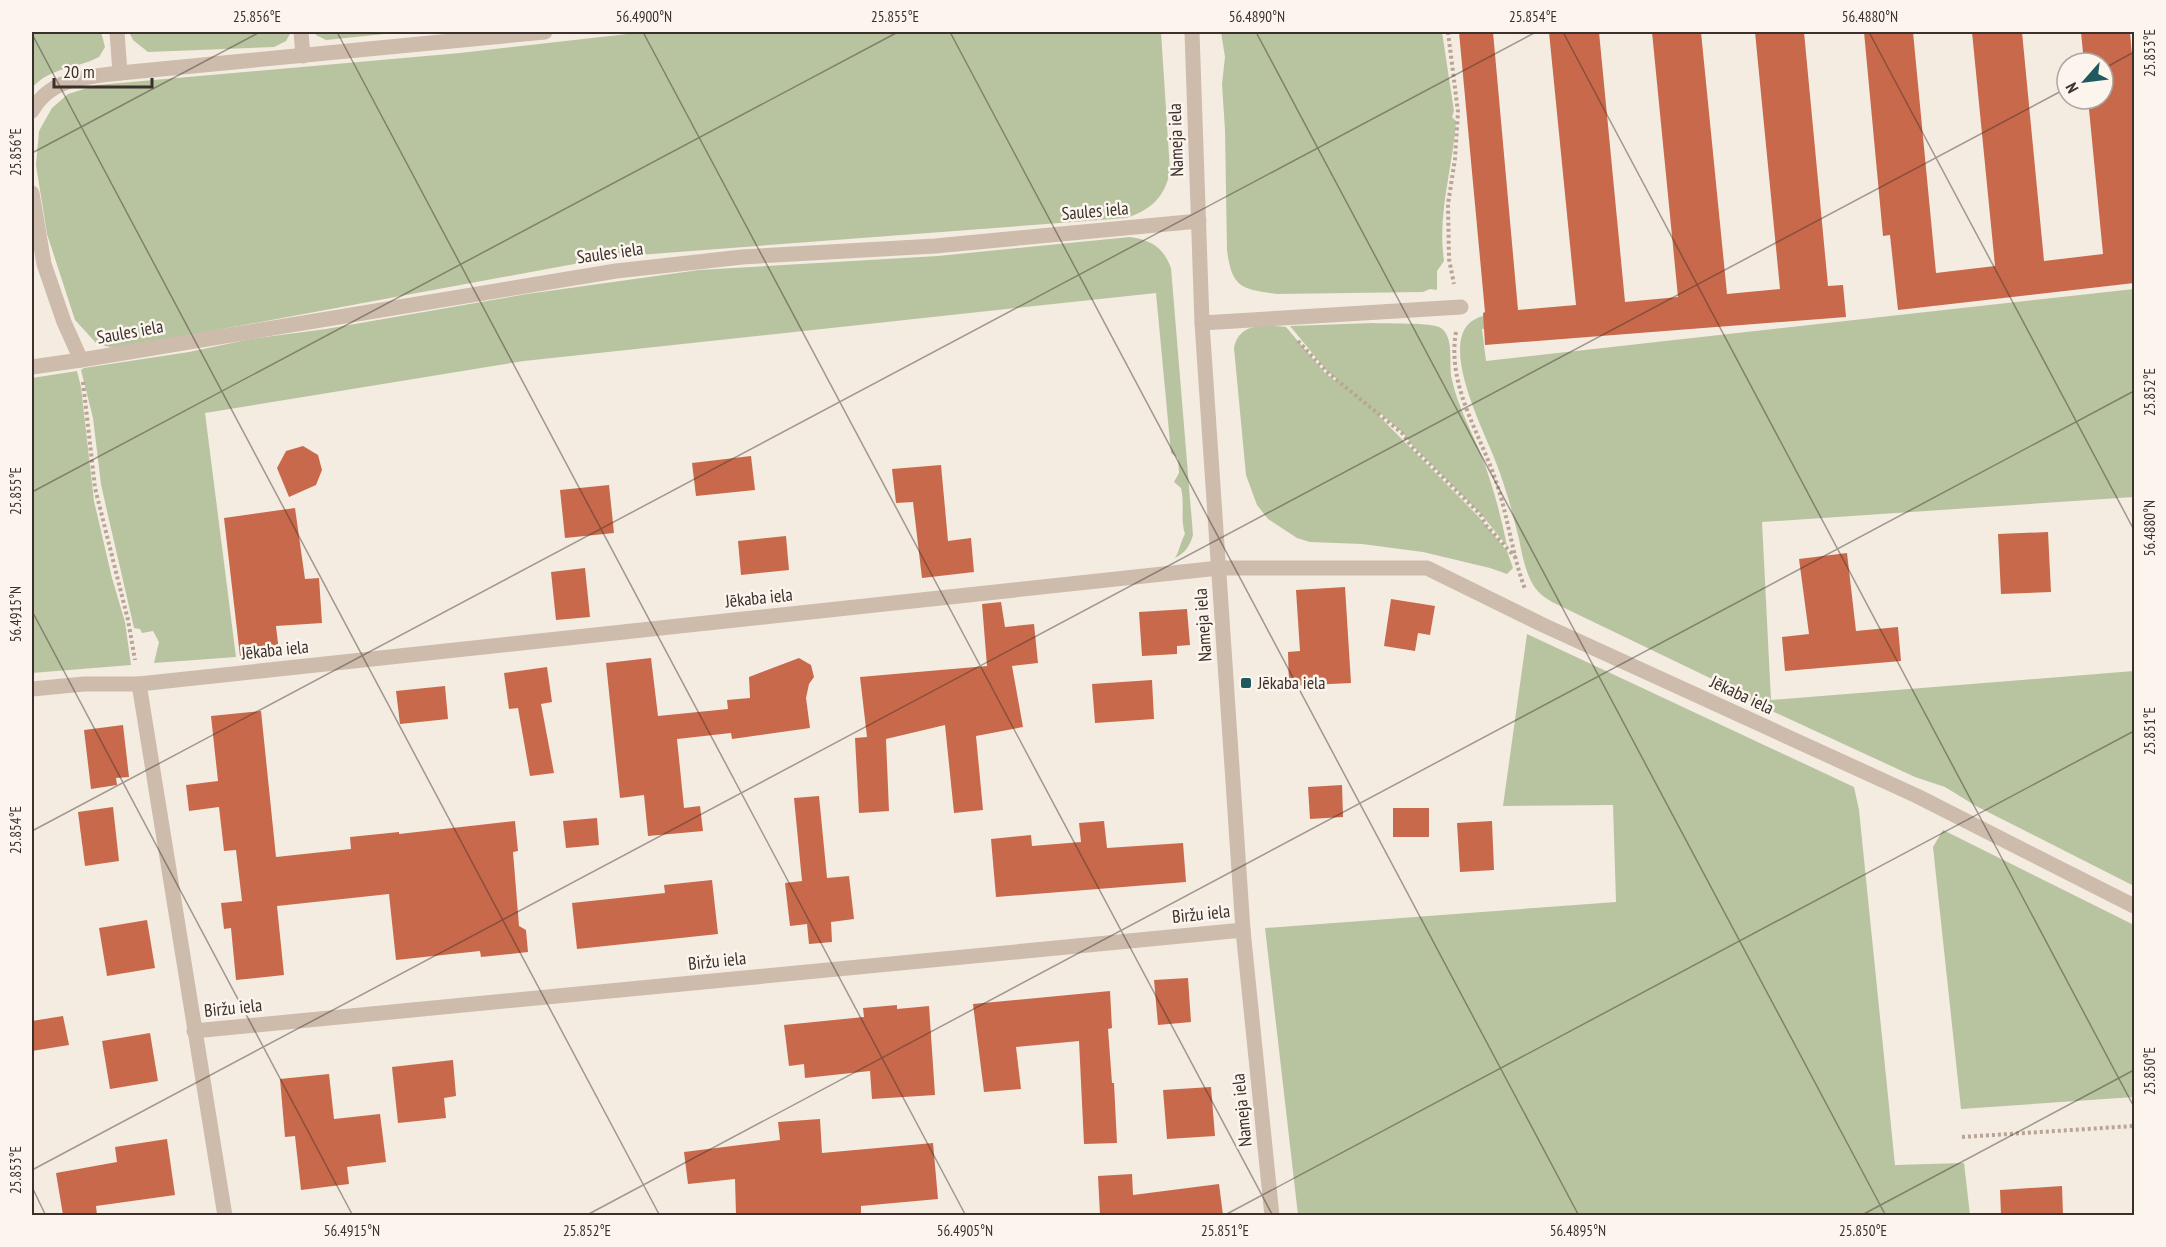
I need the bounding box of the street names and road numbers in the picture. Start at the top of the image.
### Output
street label: Nameja iela [1163,103,1188,177]
street label: Saules iela [1061,196,1129,225]
street label: Saules iela [575,236,645,269]
street label: Saules iela [95,314,165,349]
street label: Jēkaba iela [723,583,794,613]
street label: Nameja iela [1188,587,1217,663]
street label: Jēkaba iela [239,635,310,665]
street label: Jēkaba iela [1706,669,1778,719]
street label: Biržu iela [1171,899,1231,928]
street label: Biržu iela [687,946,747,975]
street label: Biržu iela [203,993,263,1022]
street label: Nameja iela [1226,1072,1257,1148]

